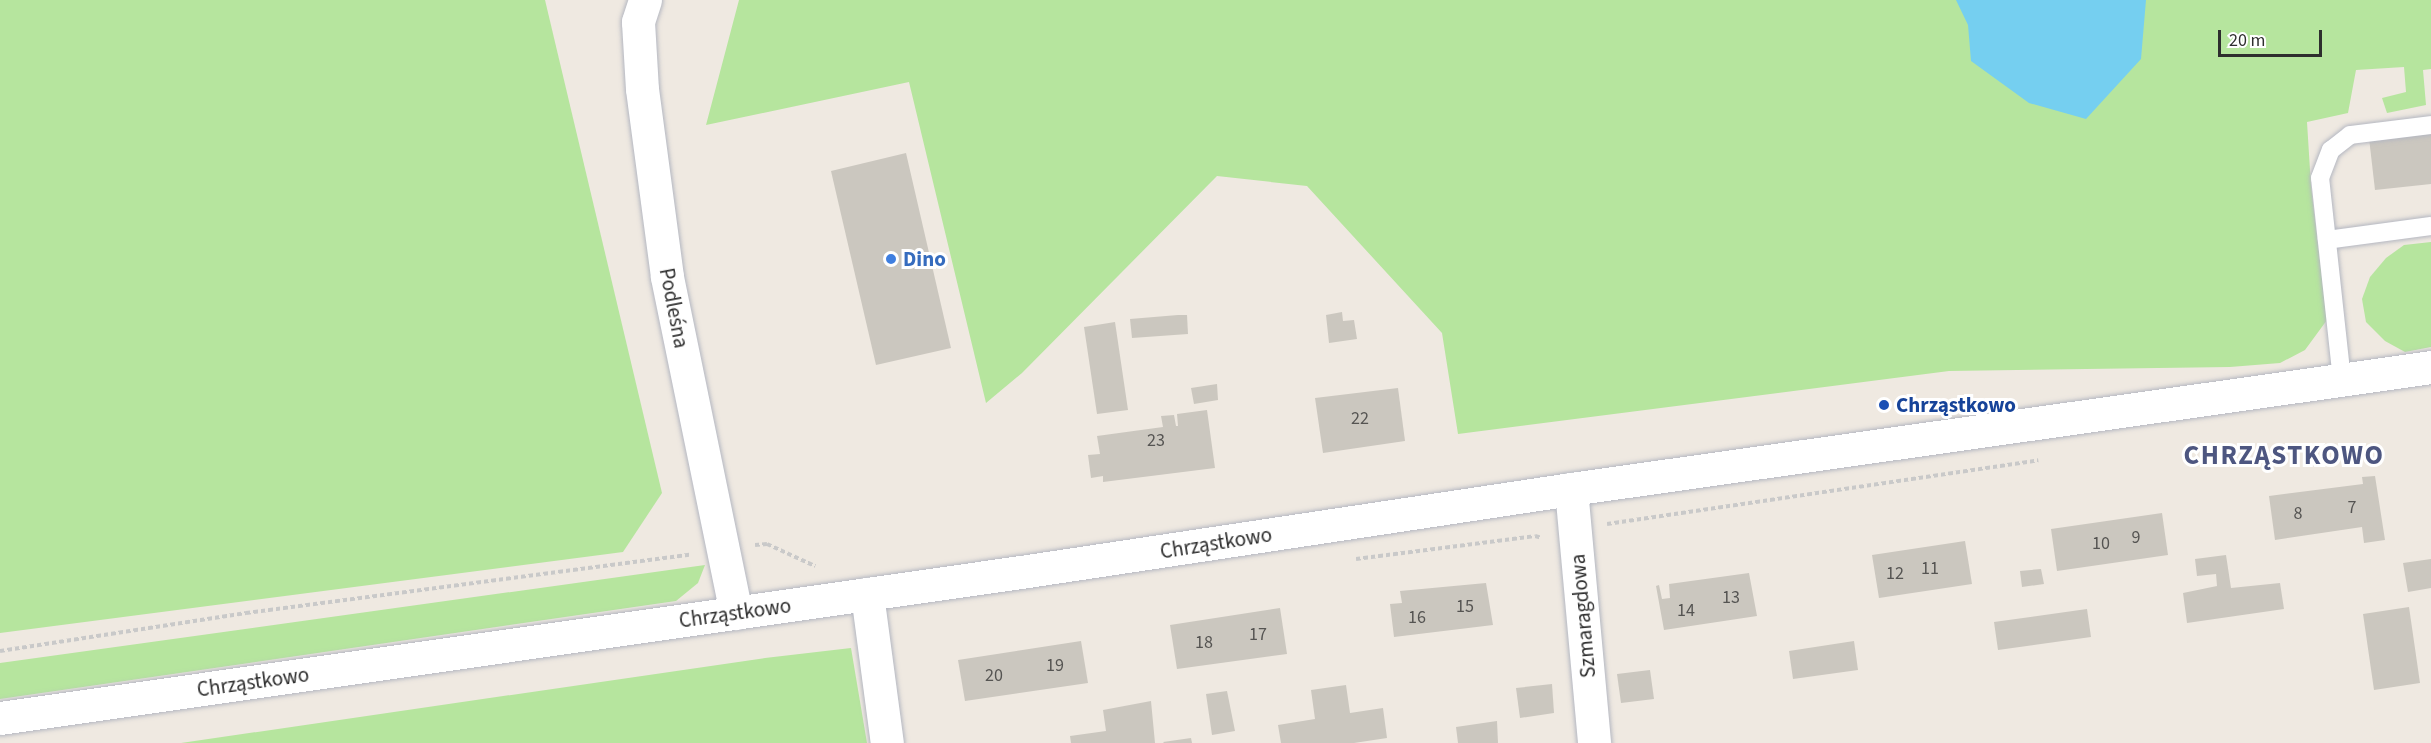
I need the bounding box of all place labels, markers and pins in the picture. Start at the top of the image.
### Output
place label: Dino [903,246,946,272]
marker: Dino [884,252,898,266]
place label: Chrząstkowo [1896,392,2016,418]
marker: Chrząstkowo [1877,398,1891,412]

